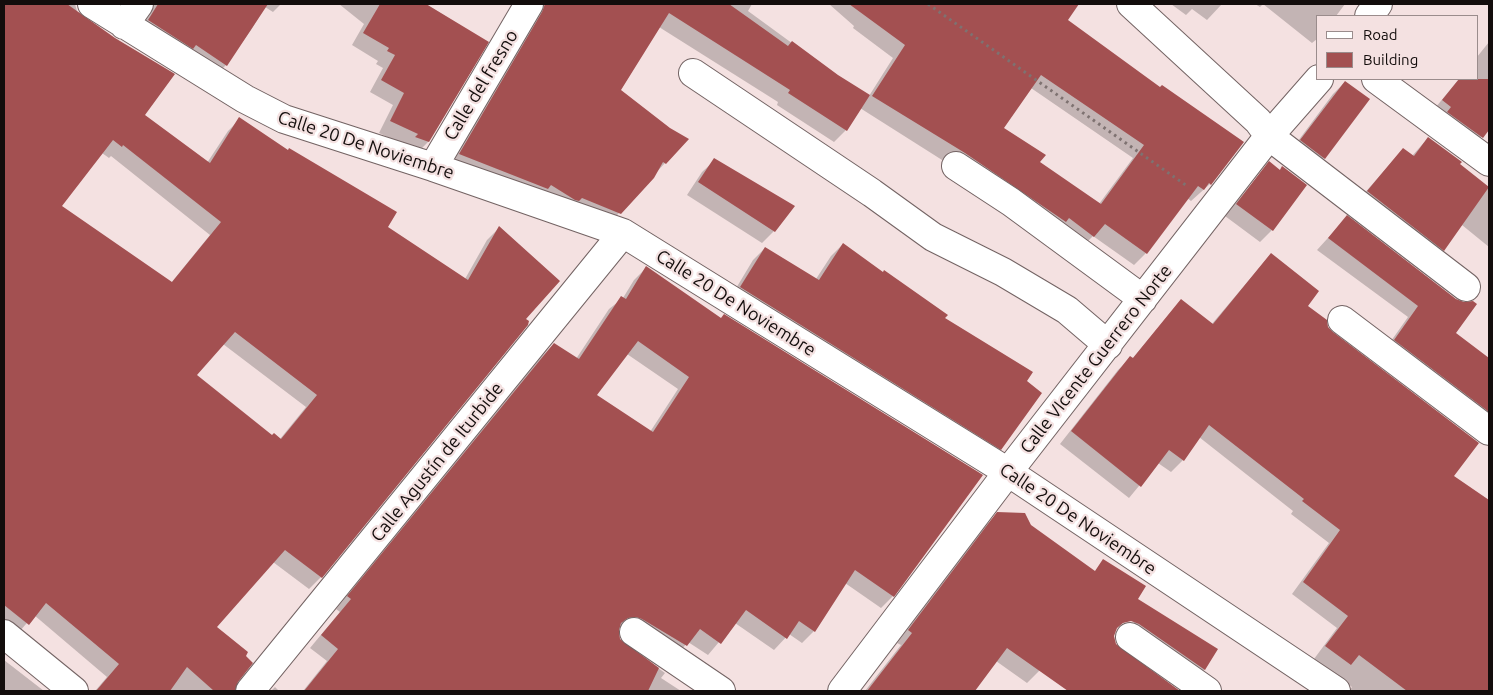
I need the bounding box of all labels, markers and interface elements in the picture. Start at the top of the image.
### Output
legend [1316,15,1478,80]
street label: Calle del fresno [439,26,523,144]
text: Road [1363,26,1398,43]
text: Building [1363,51,1418,68]
street label: Calle 20 De Noviembre [275,106,457,184]
street label: Calle 20 De Noviembre [652,245,820,361]
street label: Calle VIcente Guerrero Norte [1016,260,1176,458]
street label: Calle Agustín de Iturbide [366,378,508,546]
street label: Calle 20 De Noviembre [996,459,1160,579]

